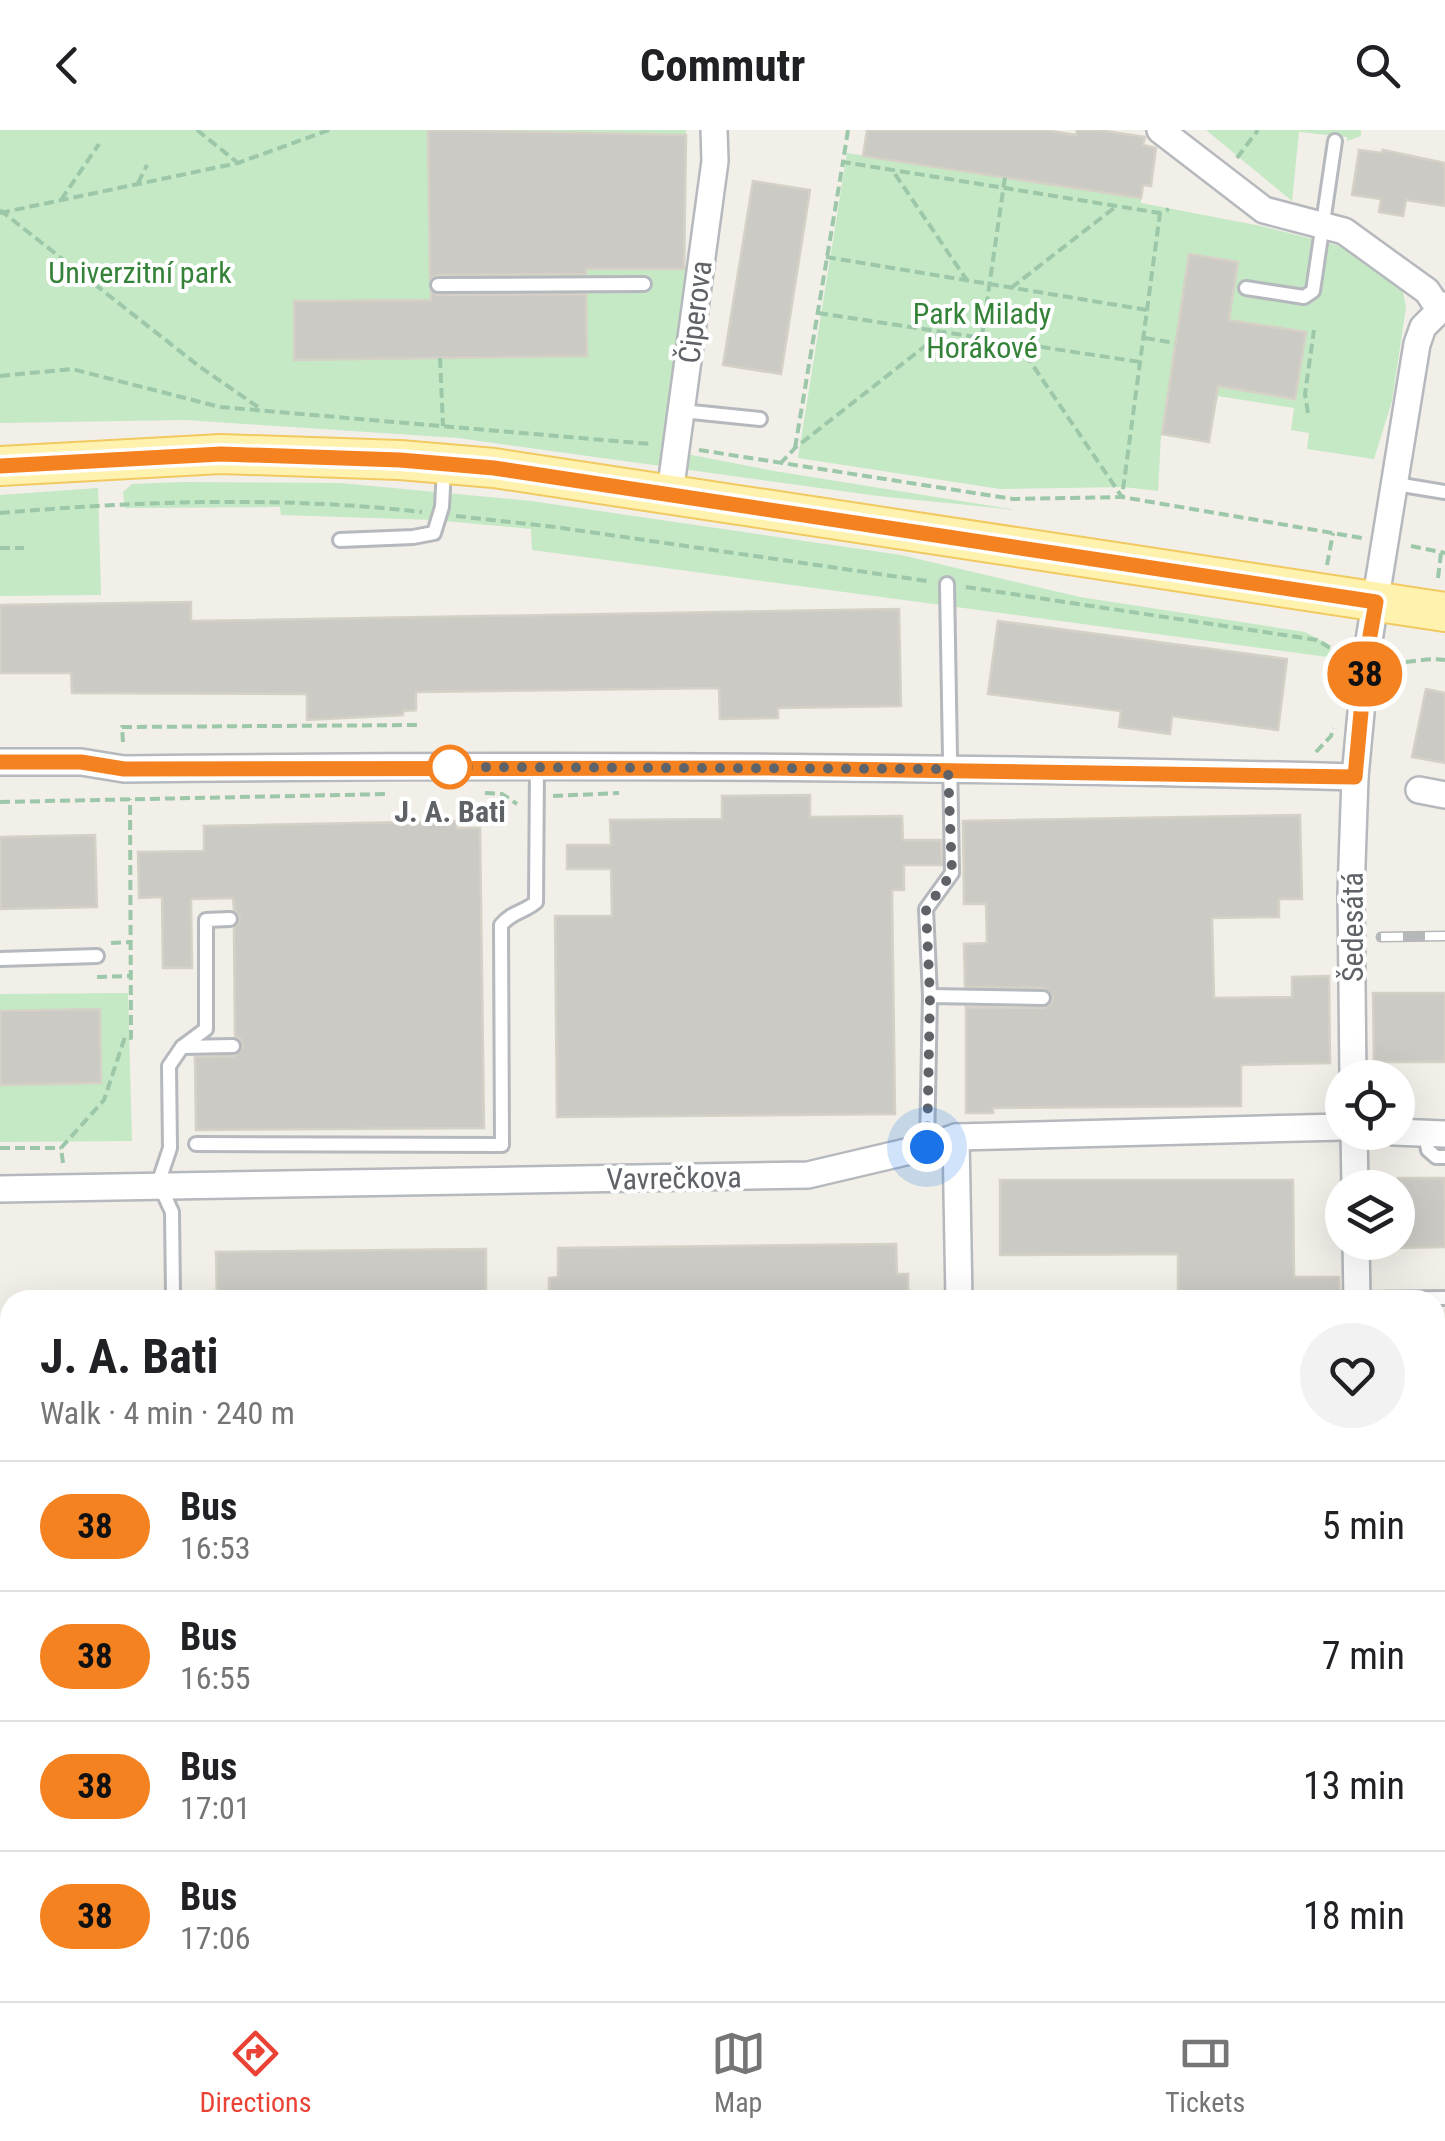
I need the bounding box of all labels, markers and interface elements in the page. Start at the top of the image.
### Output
icon: back [40,38,95,93]
icon: search [1350,38,1405,93]
text: Commutr [640,39,805,92]
park label: Univerzitní park [48,255,232,290]
street label: Čiperova [671,259,719,365]
park label: Park Milady Horákové [913,296,1051,365]
line badge: 38 [1320,642,1410,706]
text: 38 [1347,654,1383,695]
marker: J. A. Bati [429,746,471,788]
place label: J. A. Bati [394,794,506,829]
street label: Šedesátá [1335,872,1370,982]
map controls [1325,1060,1415,1260]
button: locate [1325,1060,1415,1150]
your location [902,1122,952,1172]
street label: Vavrečkova [606,1159,742,1197]
button: layers [1325,1170,1415,1260]
button: heart [1300,1323,1405,1428]
text: J. A. Bati [40,1328,219,1385]
text: Walk · 4 min · 240 m [40,1394,295,1432]
text: Bus [180,1485,237,1529]
text: 5 min [1322,1504,1405,1548]
text: 38 [77,1506,113,1547]
text: 16:53 [180,1529,251,1567]
text: Bus [180,1615,237,1659]
text: 7 min [1322,1634,1405,1678]
text: 38 [77,1636,113,1677]
text: 16:55 [180,1659,251,1697]
text: Bus [180,1745,237,1789]
text: 13 min [1303,1764,1405,1808]
text: 38 [77,1766,113,1807]
text: 17:01 [180,1789,251,1827]
text: Bus [180,1875,237,1919]
text: 18 min [1303,1894,1405,1938]
text: 38 [77,1896,113,1937]
text: 17:06 [180,1919,251,1957]
tab: Directions [200,2026,311,2119]
tab: Map [711,2026,766,2119]
tab: Tickets [1165,2026,1245,2119]

